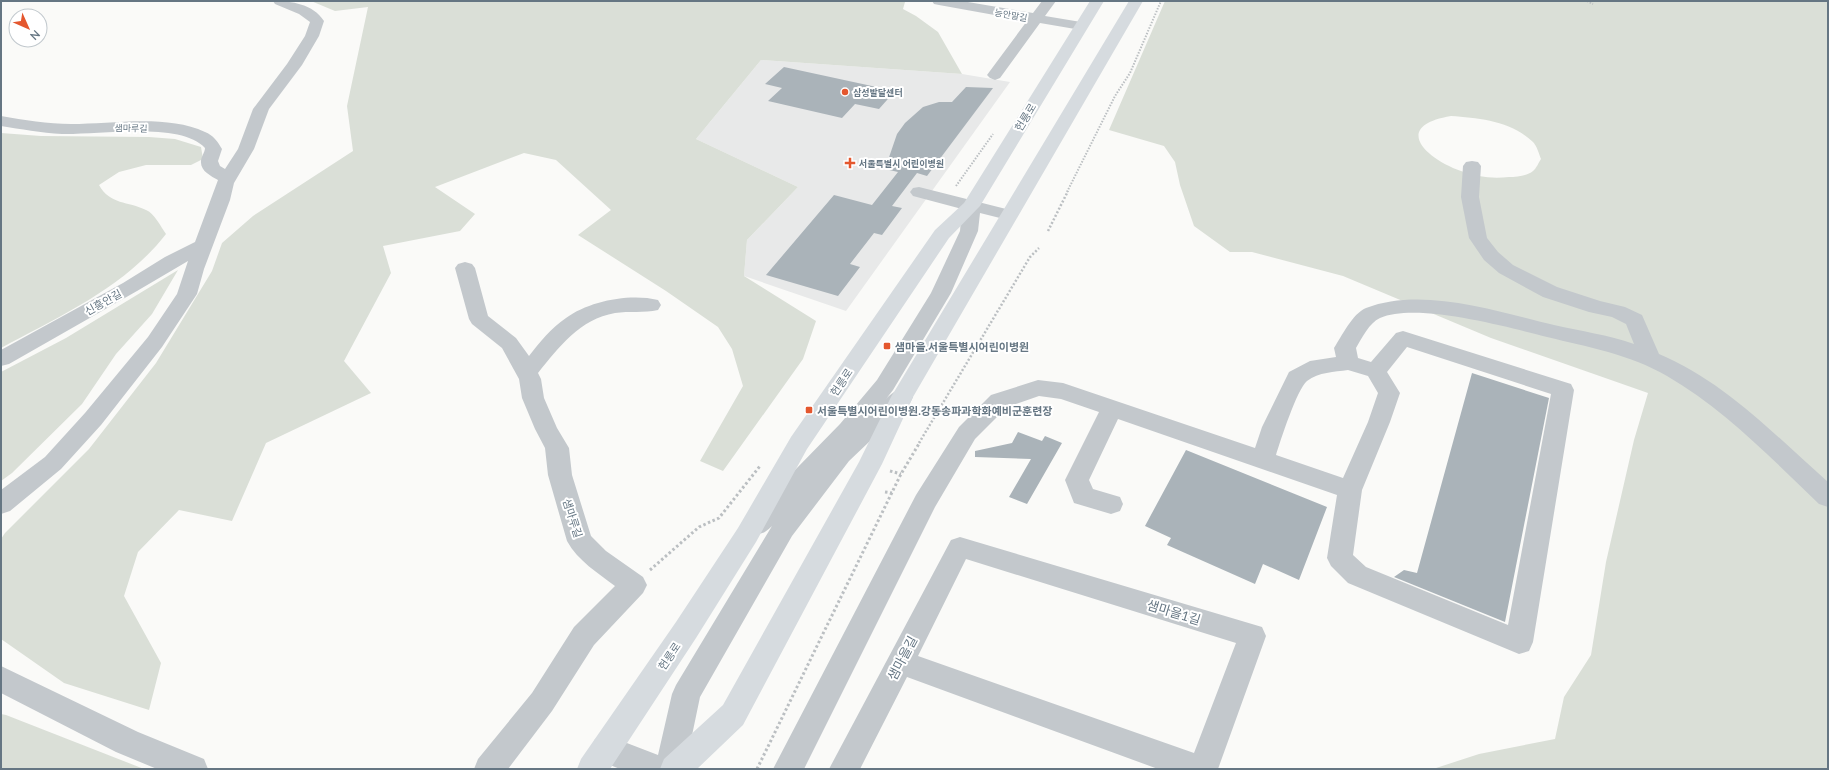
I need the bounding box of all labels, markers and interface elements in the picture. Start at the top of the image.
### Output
street label: 능안말길 [994,7,1028,23]
north arrow [8,8,48,48]
text: N [28,28,43,43]
marker: 삼성발달센터 [840,87,850,97]
place label: 삼성발달센터 [853,87,903,98]
street label: 헌릉로 [1012,101,1038,133]
street label: 샘마루길 [114,122,148,134]
marker: 서울특별시 어린이병원 [844,157,856,169]
place label: 서울특별시 어린이병원 [859,158,944,169]
street label: 신흥안길 [82,287,124,317]
place label: 샘마을.서울특별시어린이병원 [895,340,1029,353]
marker: 샘마을.서울특별시어린이병원 [882,341,892,351]
street label: 헌릉로 [827,366,855,398]
place label: 서울특별시어린이병원.강동송파과학화예비군훈련장 [817,404,1052,417]
marker: 서울특별시어린이병원.강동송파과학화예비군훈련장 [804,405,814,415]
street label: 샘마루길 [561,497,585,539]
street label: 샘마을1길 [1145,596,1203,628]
street label: 샘마을길 [884,633,920,683]
street label: 헌릉로 [655,640,683,672]

